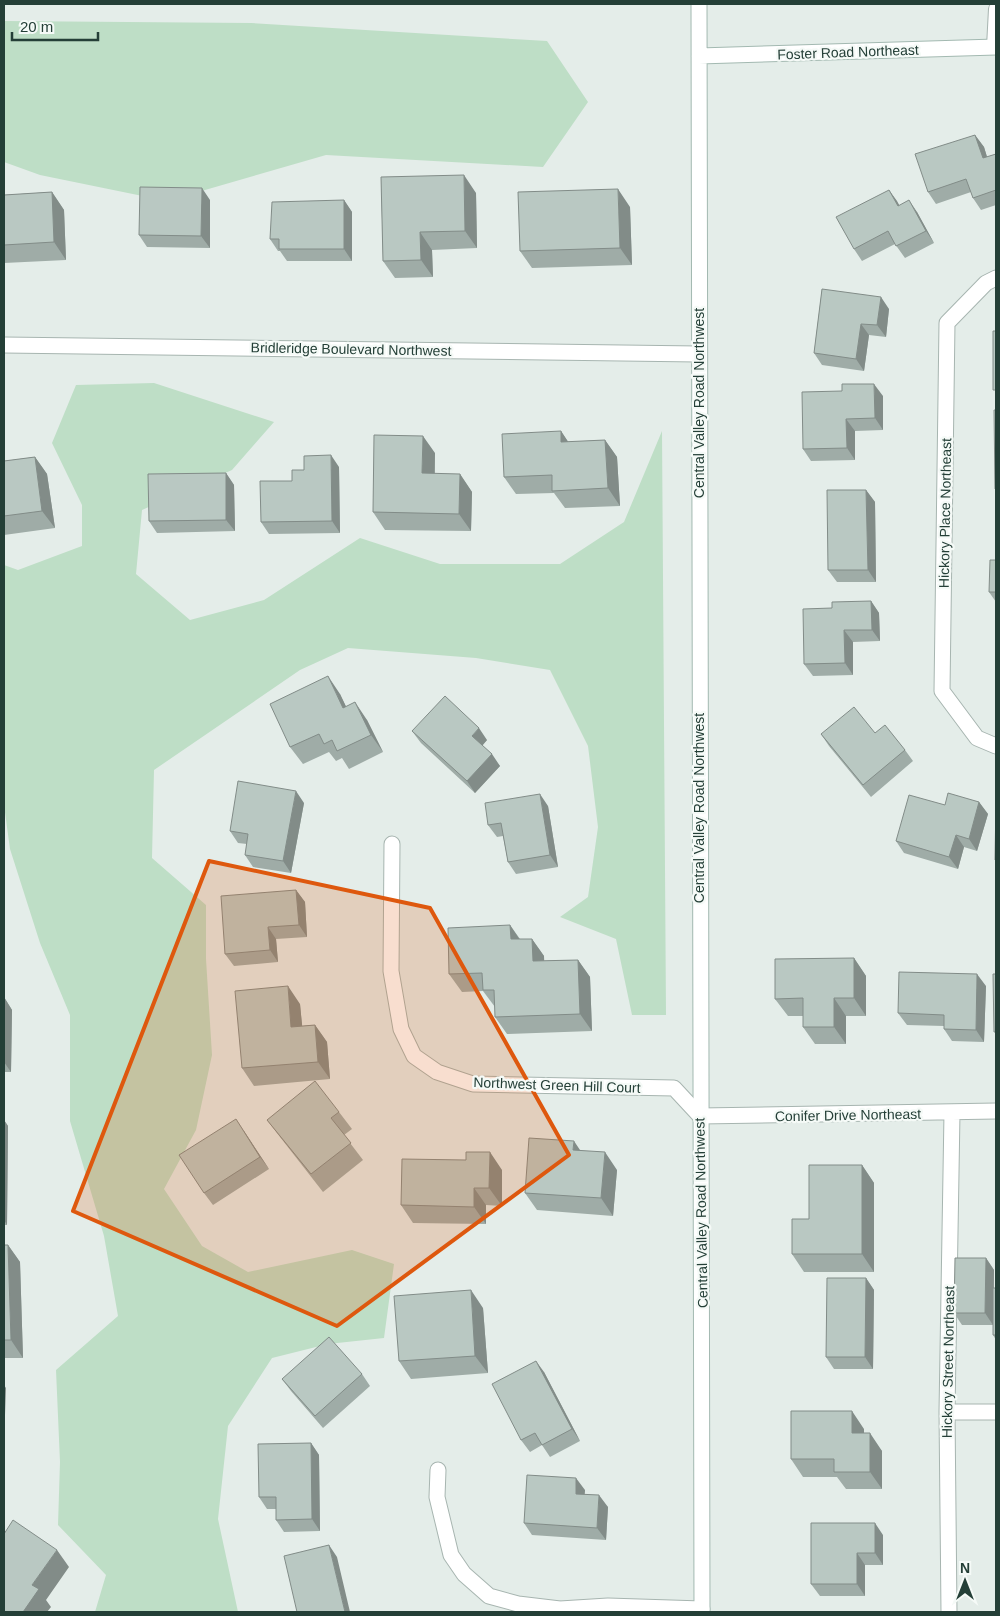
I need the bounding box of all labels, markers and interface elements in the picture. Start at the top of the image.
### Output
scale bar [12,10,99,42]
text: 20 m [20,18,53,35]
street label: Foster Road Northeast [777,42,919,62]
street label: Central Valley Road Northwest [691,308,707,498]
street label: Bridleridge Boulevard Northwest [250,339,452,359]
street label: Hickory Place Northeast [936,438,954,588]
street label: Central Valley Road Northwest [691,713,707,903]
street label: Northwest Green Hill Court [473,1074,641,1096]
street label: Conifer Drive Northeast [775,1106,921,1124]
street label: Central Valley Road Northwest [691,1118,711,1308]
street label: Hickory Street Northeast [939,1286,957,1438]
north arrow [940,1556,990,1606]
text: N [960,1560,970,1576]

